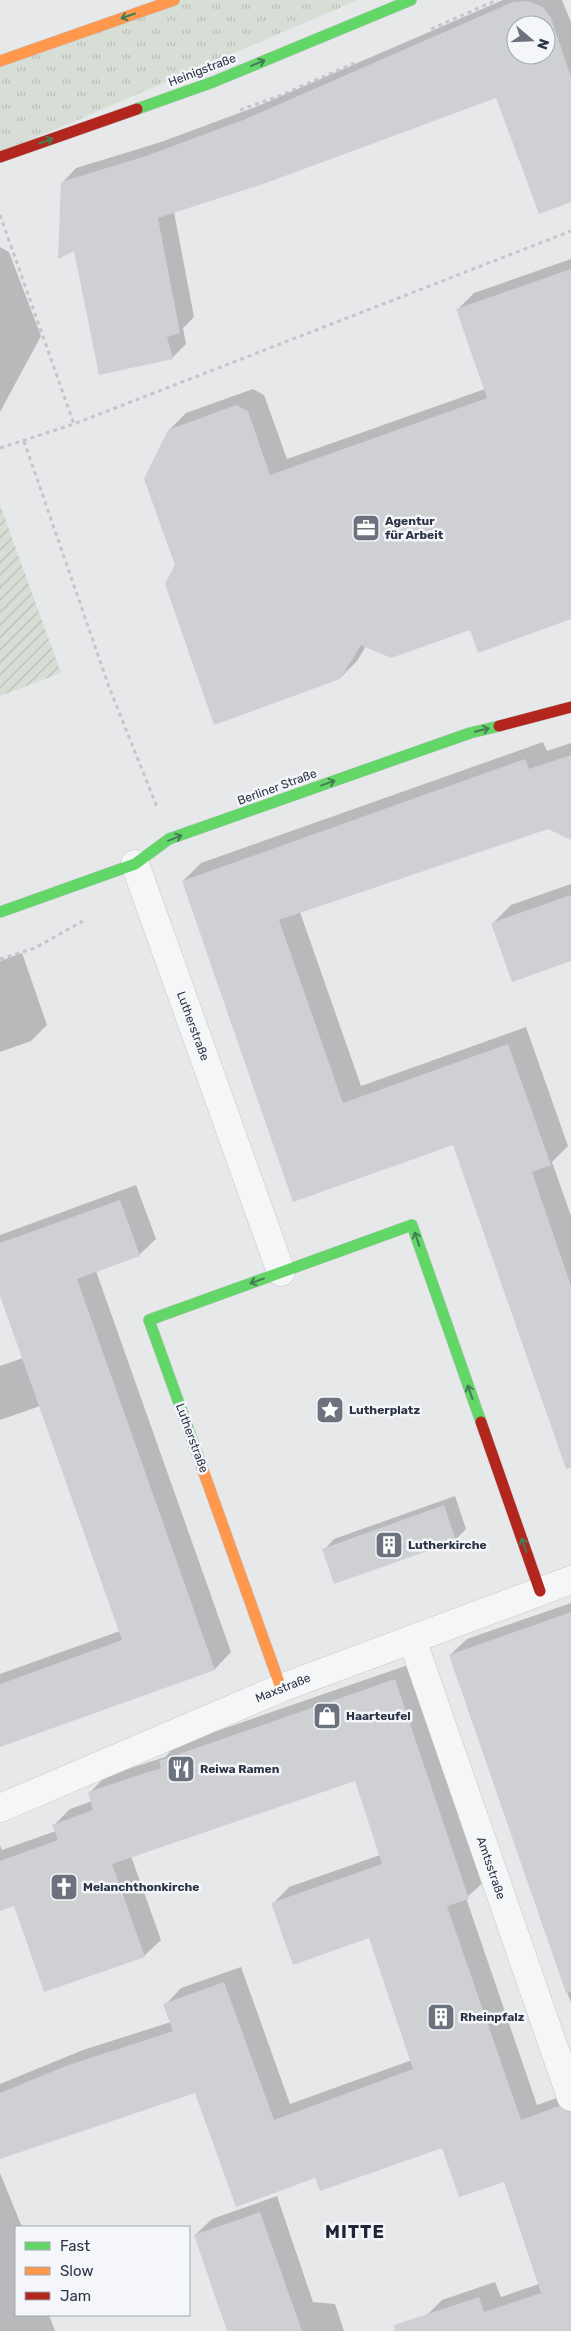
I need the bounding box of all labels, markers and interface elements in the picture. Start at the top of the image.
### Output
one-way arrow [121,12,136,21]
north arrow [506,15,556,65]
text: N [533,37,552,52]
street label: Heinigstraße [166,51,238,89]
one-way arrow [250,58,265,67]
one-way arrow [38,136,53,145]
office icon: Agentur für Arbeit [351,513,381,543]
place label: Agentur für Arbeit [385,514,444,542]
one-way arrow [473,725,489,734]
street label: Berliner Straße [235,766,319,808]
one-way arrow [320,778,335,787]
one-way arrow [167,832,182,842]
street label: Lutherstraße [174,989,212,1063]
one-way arrow [412,1231,421,1247]
one-way arrow [249,1277,265,1286]
one-way arrow [465,1385,474,1400]
place icon: Lutherplatz [315,1395,345,1425]
street label: Lutherstraße [173,1401,211,1475]
place label: Lutherplatz [349,1403,420,1417]
building icon: Lutherkirche [374,1530,404,1560]
place label: Lutherkirche [408,1538,487,1552]
one-way arrow [519,1538,528,1554]
street label: Maxstraße [253,1670,313,1705]
shop icon: Haarteufel [312,1701,342,1731]
place label: Haarteufel [346,1709,411,1723]
restaurant icon: Reiwa Ramen [166,1754,196,1784]
place label: Reiwa Ramen [200,1762,280,1776]
street label: Amtsstraße [474,1835,508,1901]
church icon: Melanchthonkirche [49,1872,79,1902]
place label: Melanchthonkirche [83,1880,199,1894]
building icon: Rheinpfalz [426,2002,456,2032]
place label: Rheinpfalz [460,2010,525,2024]
district label: MITTE [325,2221,385,2243]
legend [15,2226,190,2316]
text: Fast [60,2237,90,2255]
text: Slow [60,2262,93,2280]
text: Jam [60,2287,91,2305]

